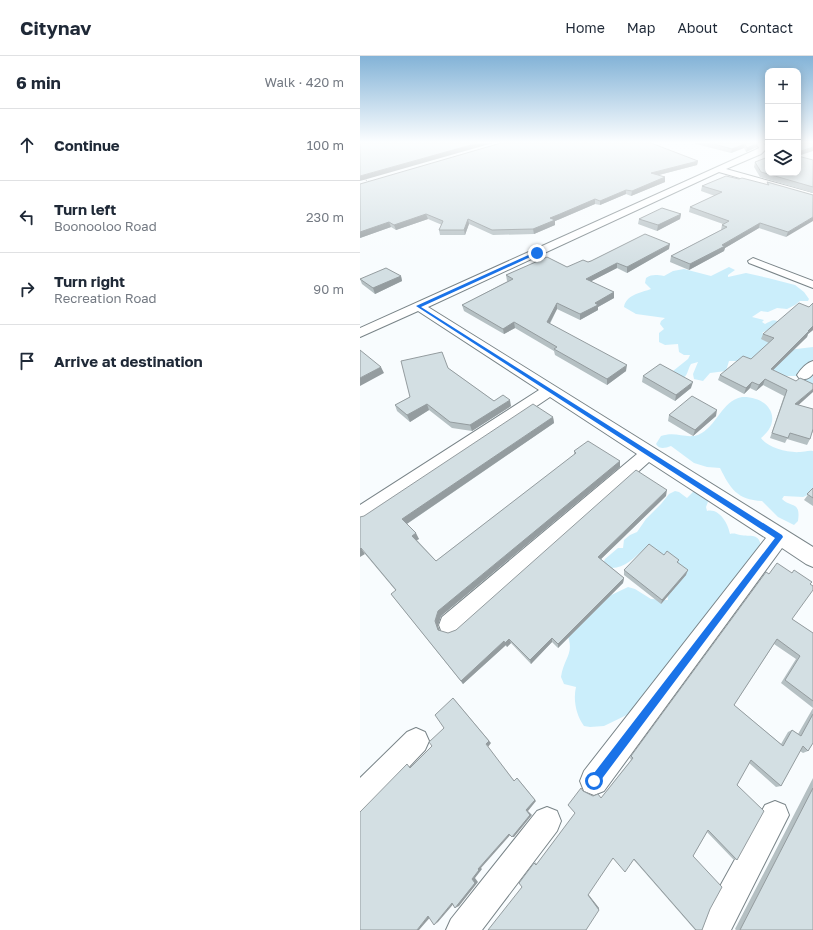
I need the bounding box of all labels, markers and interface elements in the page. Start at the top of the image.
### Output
text: Citynav [20,16,92,39]
text: Home [565,19,605,36]
text: Map [627,19,655,36]
text: About [677,19,718,36]
text: Contact [740,19,793,36]
map controls [765,68,801,176]
button: + [765,68,801,104]
text: 6 min [16,72,61,93]
text: Walk · 420 m [265,74,344,90]
button: − [765,104,801,140]
icon: ahead [16,134,38,156]
text: Continue [54,136,120,154]
text: 100 m [307,137,344,153]
button: layers [765,140,801,176]
text: Turn left [54,200,116,218]
icon: left [16,206,38,228]
text: 230 m [306,209,344,225]
text: Boonooloo Road [54,218,157,234]
route end [528,244,546,262]
text: Turn right [54,272,125,290]
icon: right [16,278,38,300]
text: 90 m [313,281,344,297]
text: Recreation Road [54,290,157,306]
icon: arrive [16,350,38,372]
text: Arrive at destination [54,352,203,370]
route start [585,772,603,790]

